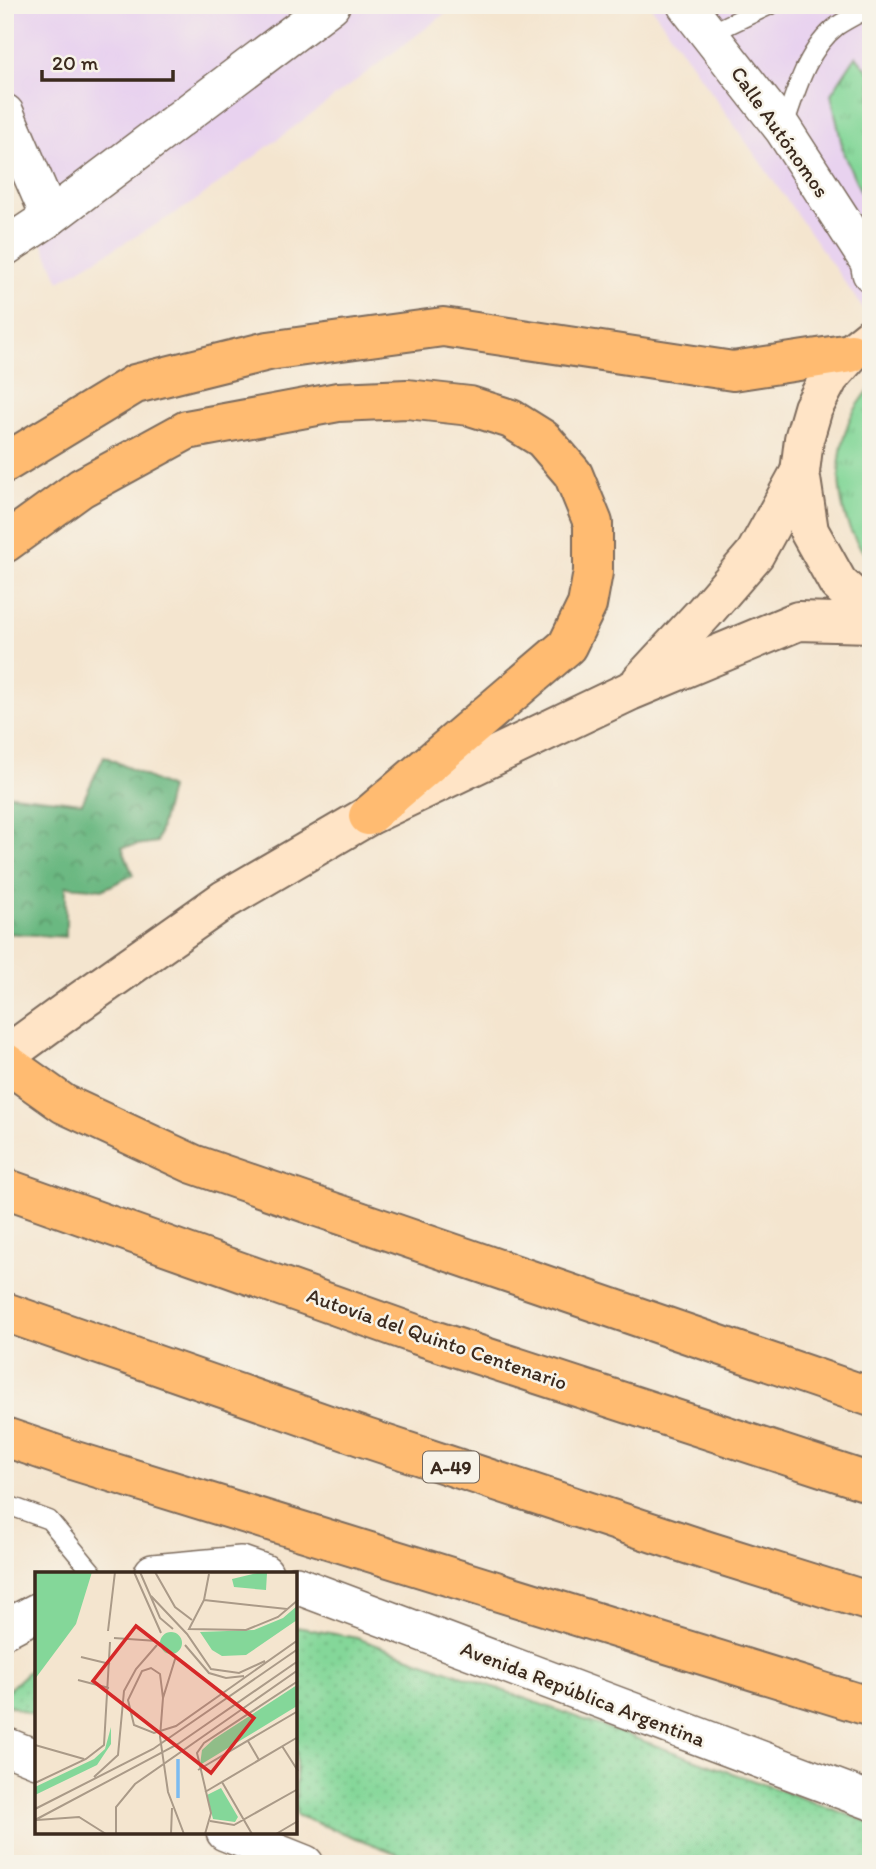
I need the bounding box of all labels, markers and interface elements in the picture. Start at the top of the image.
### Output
scale bar [42,38,173,82]
text: 20 m [52,50,99,75]
street label: Calle Autónomos [726,61,835,202]
street label: Autovía del Quinto Centenario [304,1282,570,1395]
road number: A-49 [423,1452,479,1483]
inset map [35,1572,298,1834]
street label: Avenida República Argentina [458,1635,709,1752]

